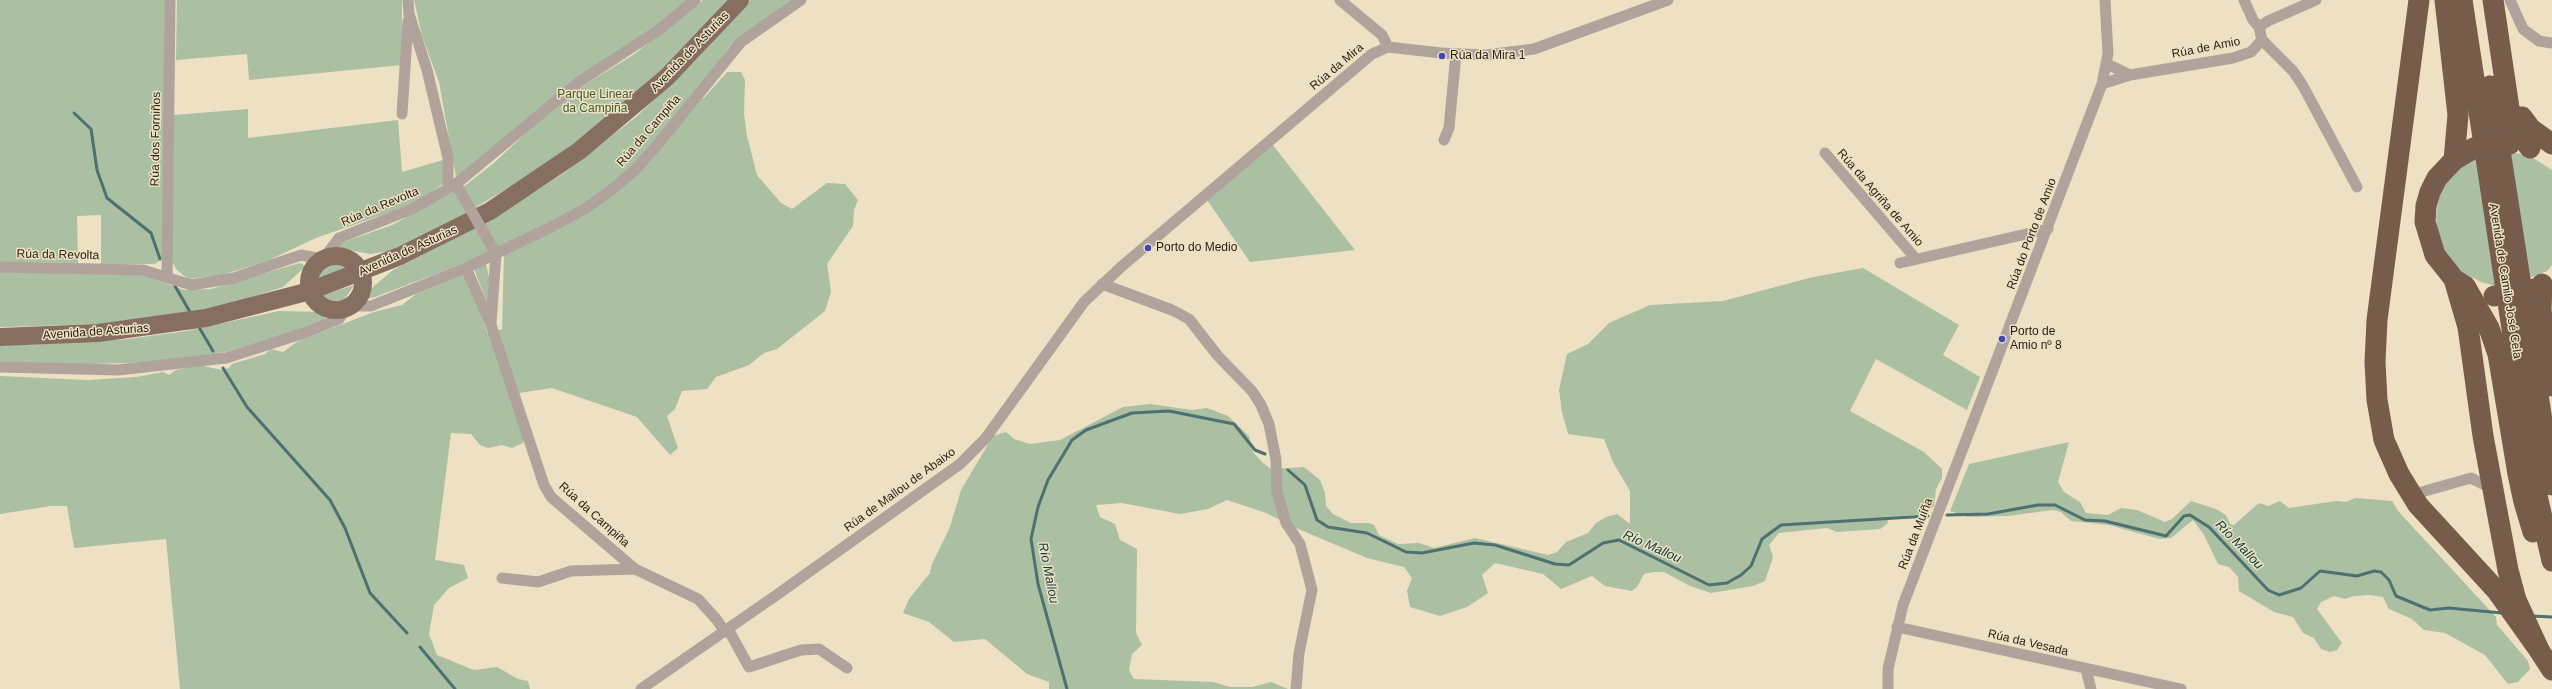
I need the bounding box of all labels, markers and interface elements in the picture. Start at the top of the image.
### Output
street label: Avenida de Asturias [648,9,732,95]
street label: Rúa de Amio [2171,34,2241,62]
street label: Rúa da Mira [1307,40,1367,94]
place label: Rúa da Mira 1 [1450,49,1525,63]
marker: Rúa da Mira 1 [1437,51,1447,61]
park label: Parque Linear da Campiña [557,88,633,116]
street label: Rúa dos Forniños [148,92,164,186]
street label: Rúa da Campiña [614,92,684,170]
street label: Rúa da Agriña de Amio [1834,146,1926,250]
street label: Rúa do Porto de Amio [2004,176,2060,292]
street label: Rúa da Revolta [339,184,421,230]
street label: Avenida de Camilo José Cela [2486,202,2524,360]
street label: Avenida de Asturias [356,223,460,279]
place label: Porto do Medio [1156,241,1237,255]
marker: Porto do Medio [1143,243,1153,253]
street label: Rúa da Revolta [17,247,99,263]
street label: Avenida de Asturias [42,321,150,343]
place label: Porto de Amio nº 8 [2010,325,2062,353]
marker: Porto de Amio nº 8 [1997,334,2007,344]
street label: Rúa de Mallou de Abaixo [842,445,958,535]
street label: Rúa da Campiña [556,480,632,550]
street label: Rúa da Muíña [1896,496,1936,572]
water label: Río Mallou [2212,517,2266,573]
water label: Río Mallou [1620,527,1684,567]
water label: Río Mallou [1034,541,1062,605]
street label: Rúa da Vesada [1986,627,2070,659]

